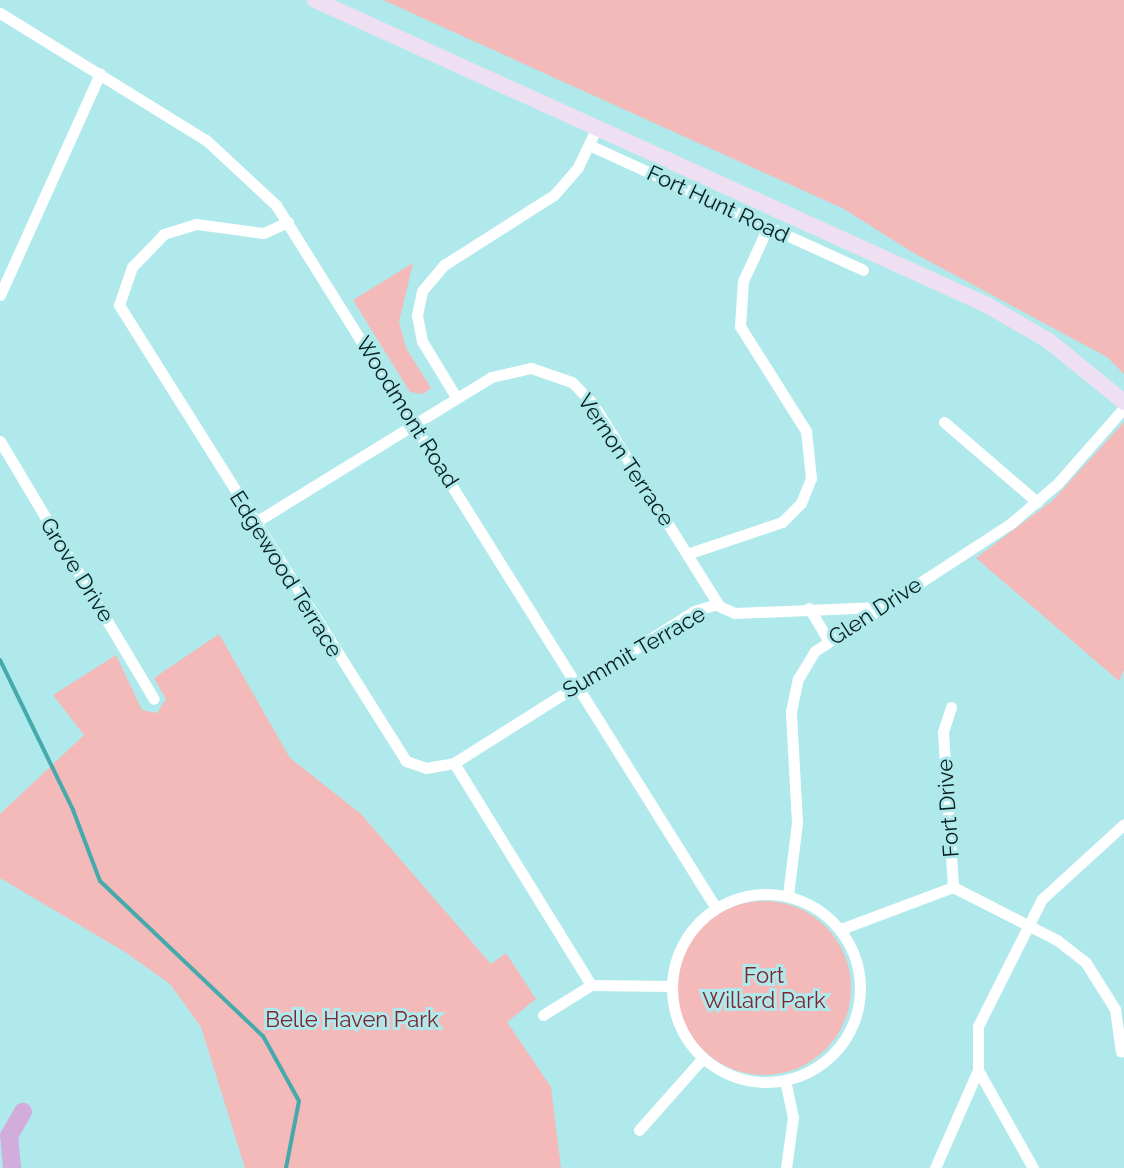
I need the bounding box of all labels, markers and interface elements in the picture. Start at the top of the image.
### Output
street label: Fort Hunt Road [643,160,793,248]
street label: Woodmont Road [350,332,464,492]
street label: Vernon Terrace [572,389,680,531]
street label: Edgewood Terrace [224,486,348,662]
street label: Grove Drive [35,513,119,627]
street label: Glen Drive [824,571,926,651]
street label: Summit Terrace [558,600,710,704]
street label: Fort Drive [931,758,965,858]
park label: Fort Willard Park [702,962,826,1014]
park label: Belle Haven Park [265,1007,439,1033]

